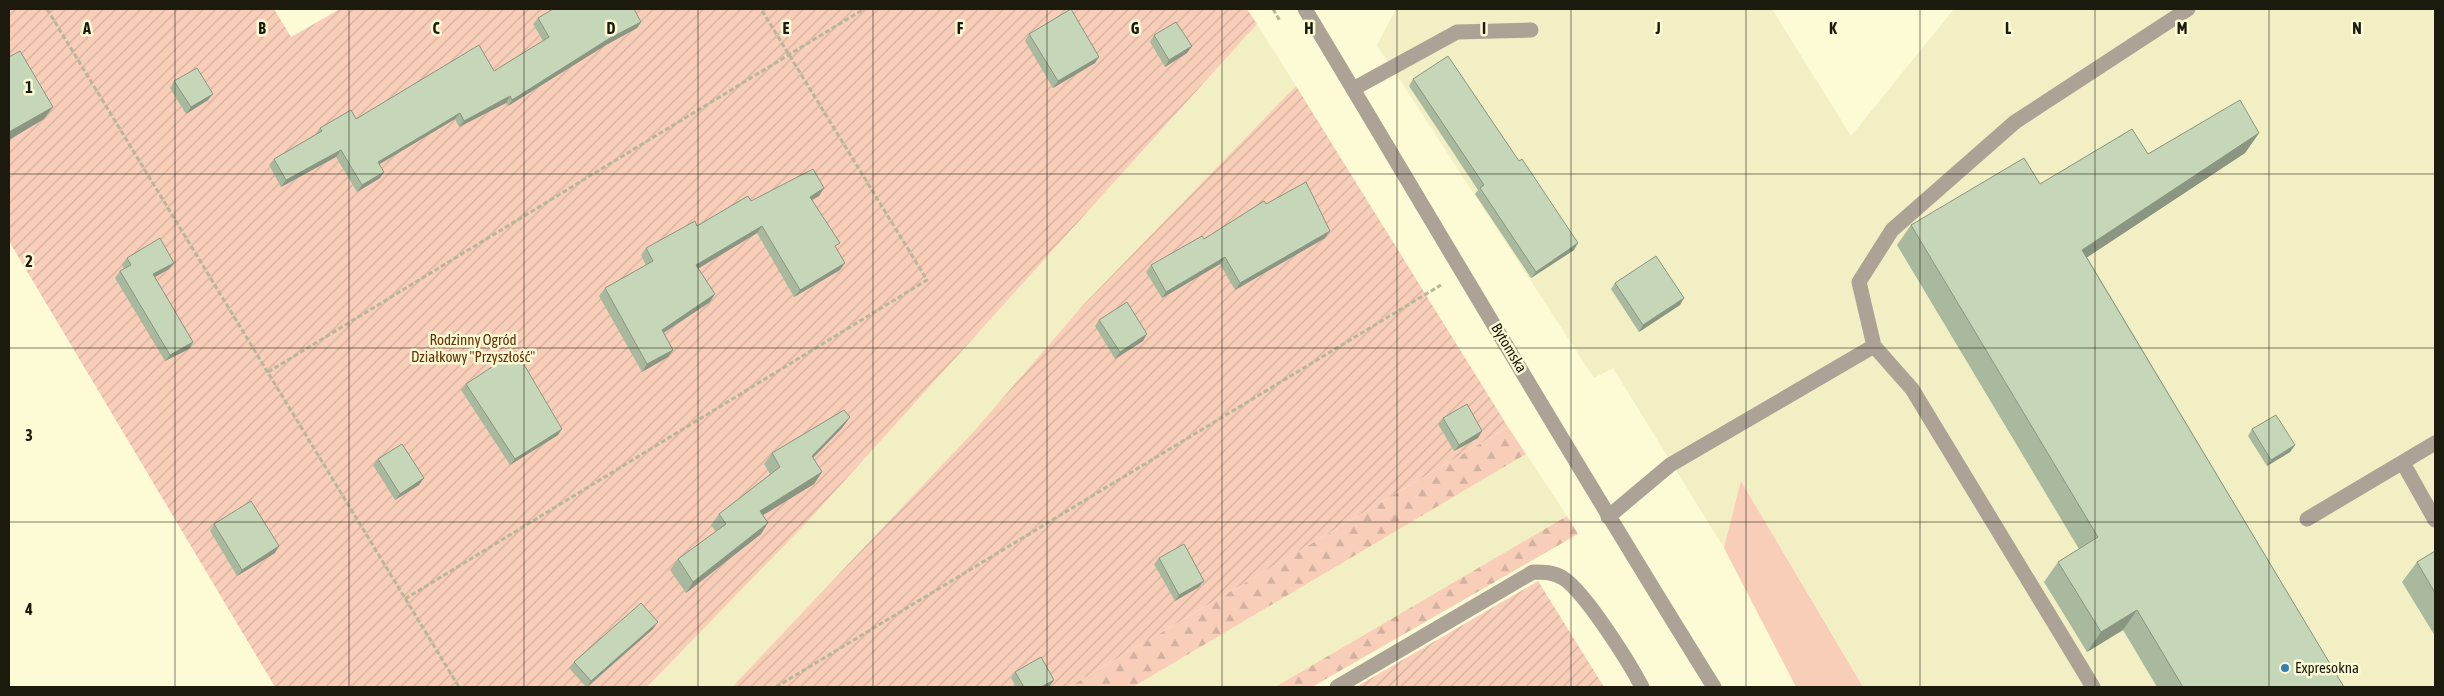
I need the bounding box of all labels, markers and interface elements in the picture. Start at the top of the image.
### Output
text: A [82,19,91,37]
text: B [258,19,266,37]
text: C [432,19,440,37]
text: D [607,19,616,37]
text: E [783,19,790,37]
text: F [957,19,964,37]
text: G [1131,19,1140,37]
text: H [1304,19,1314,37]
text: I [1482,19,1486,37]
text: J [1654,19,1661,37]
text: K [1829,19,1837,37]
text: L [2005,19,2012,37]
text: M [2177,19,2187,37]
text: N [2352,19,2362,37]
text: 1 [25,78,33,96]
text: 2 [25,252,33,270]
street label: Bytomska [1488,320,1531,375]
park label: Rodzinny Ogród Działkowy "Przyszłość" [411,331,535,365]
text: 3 [25,426,33,444]
text: 4 [24,600,33,618]
place label: Expresokna [2295,659,2359,676]
marker: Expresokna [2279,662,2291,674]

